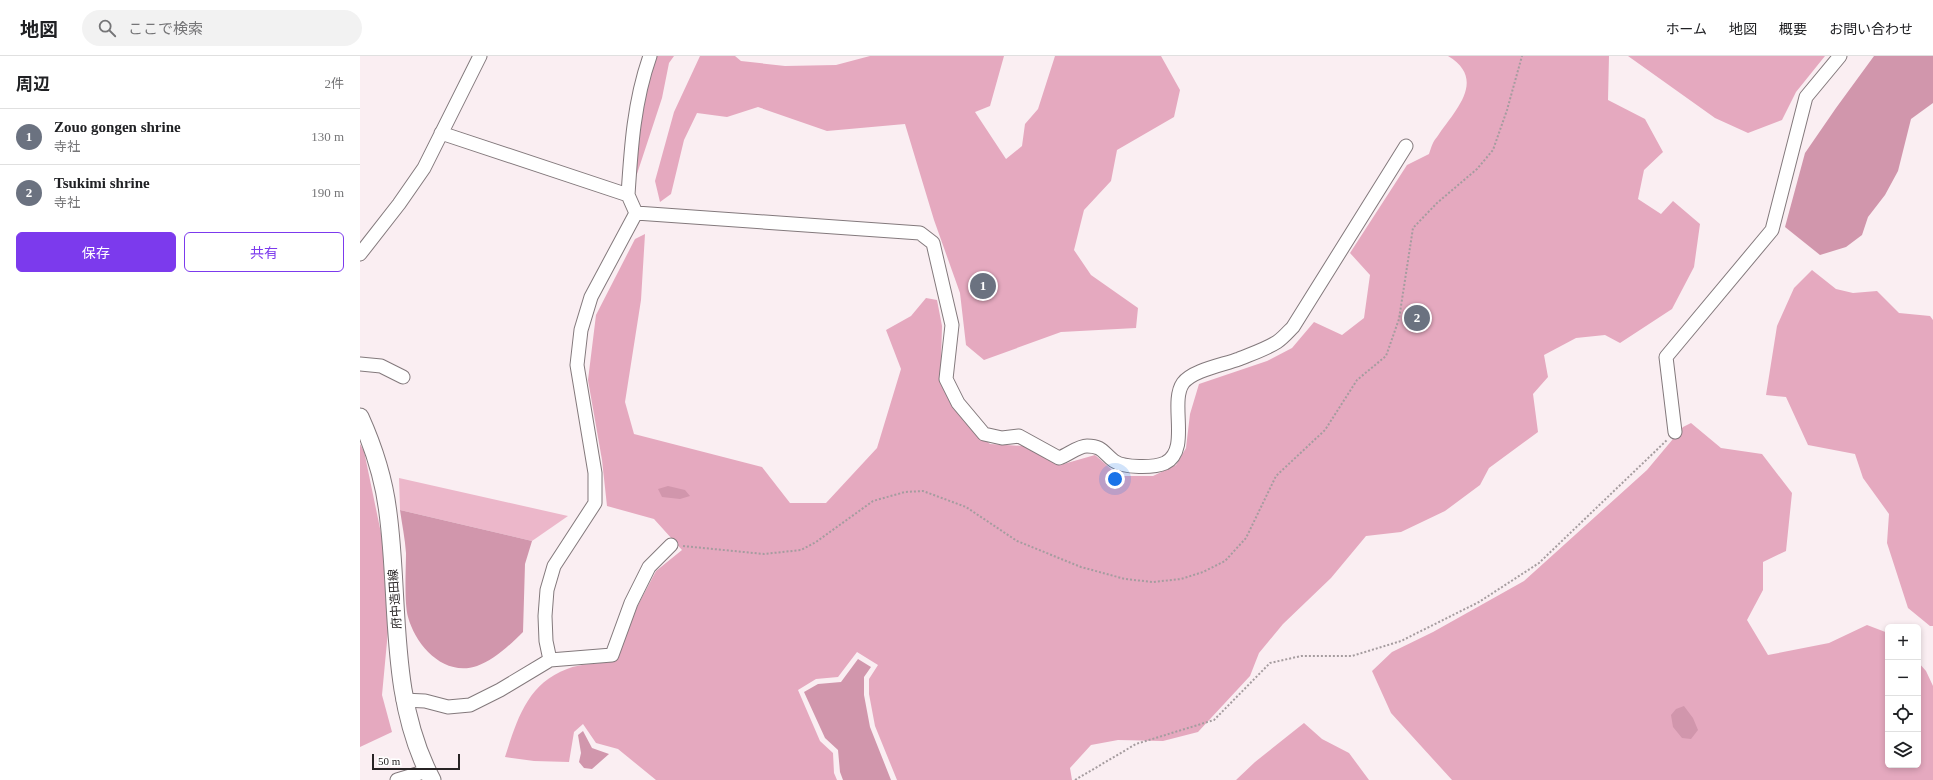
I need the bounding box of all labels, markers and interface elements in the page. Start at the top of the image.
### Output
search box [82,10,362,46]
icon: search [96,17,118,39]
text: 地図 [20,19,58,40]
text: ここで検索 [128,21,203,37]
text: ホーム [1665,22,1707,37]
text: 地図 [1729,22,1757,37]
text: 概要 [1779,22,1807,37]
text: お問い合わせ [1829,22,1913,37]
text: 周辺 [16,75,50,94]
text: 2件 [324,76,344,91]
text: Zouo gongen shrine [54,119,181,135]
text: 1 [26,129,32,144]
text: 130 m [311,129,344,144]
text: 寺社 [54,139,80,154]
text: Tsukimi shrine [54,175,150,191]
text: 2 [26,185,32,200]
text: 190 m [311,185,344,200]
text: 寺社 [54,195,80,210]
button: 保存 [16,232,176,272]
button: 共有 [184,232,344,272]
pin: 1 [970,271,996,301]
pin: 2 [1404,303,1430,333]
your location [1105,469,1125,489]
street label: 府中造田線 [386,569,404,629]
map controls [1885,624,1921,768]
button: + [1885,624,1921,660]
button: − [1885,660,1921,696]
button: locate [1885,696,1921,732]
button: layers [1885,732,1921,768]
scale bar [372,752,460,771]
text: 50 m [378,755,400,767]

